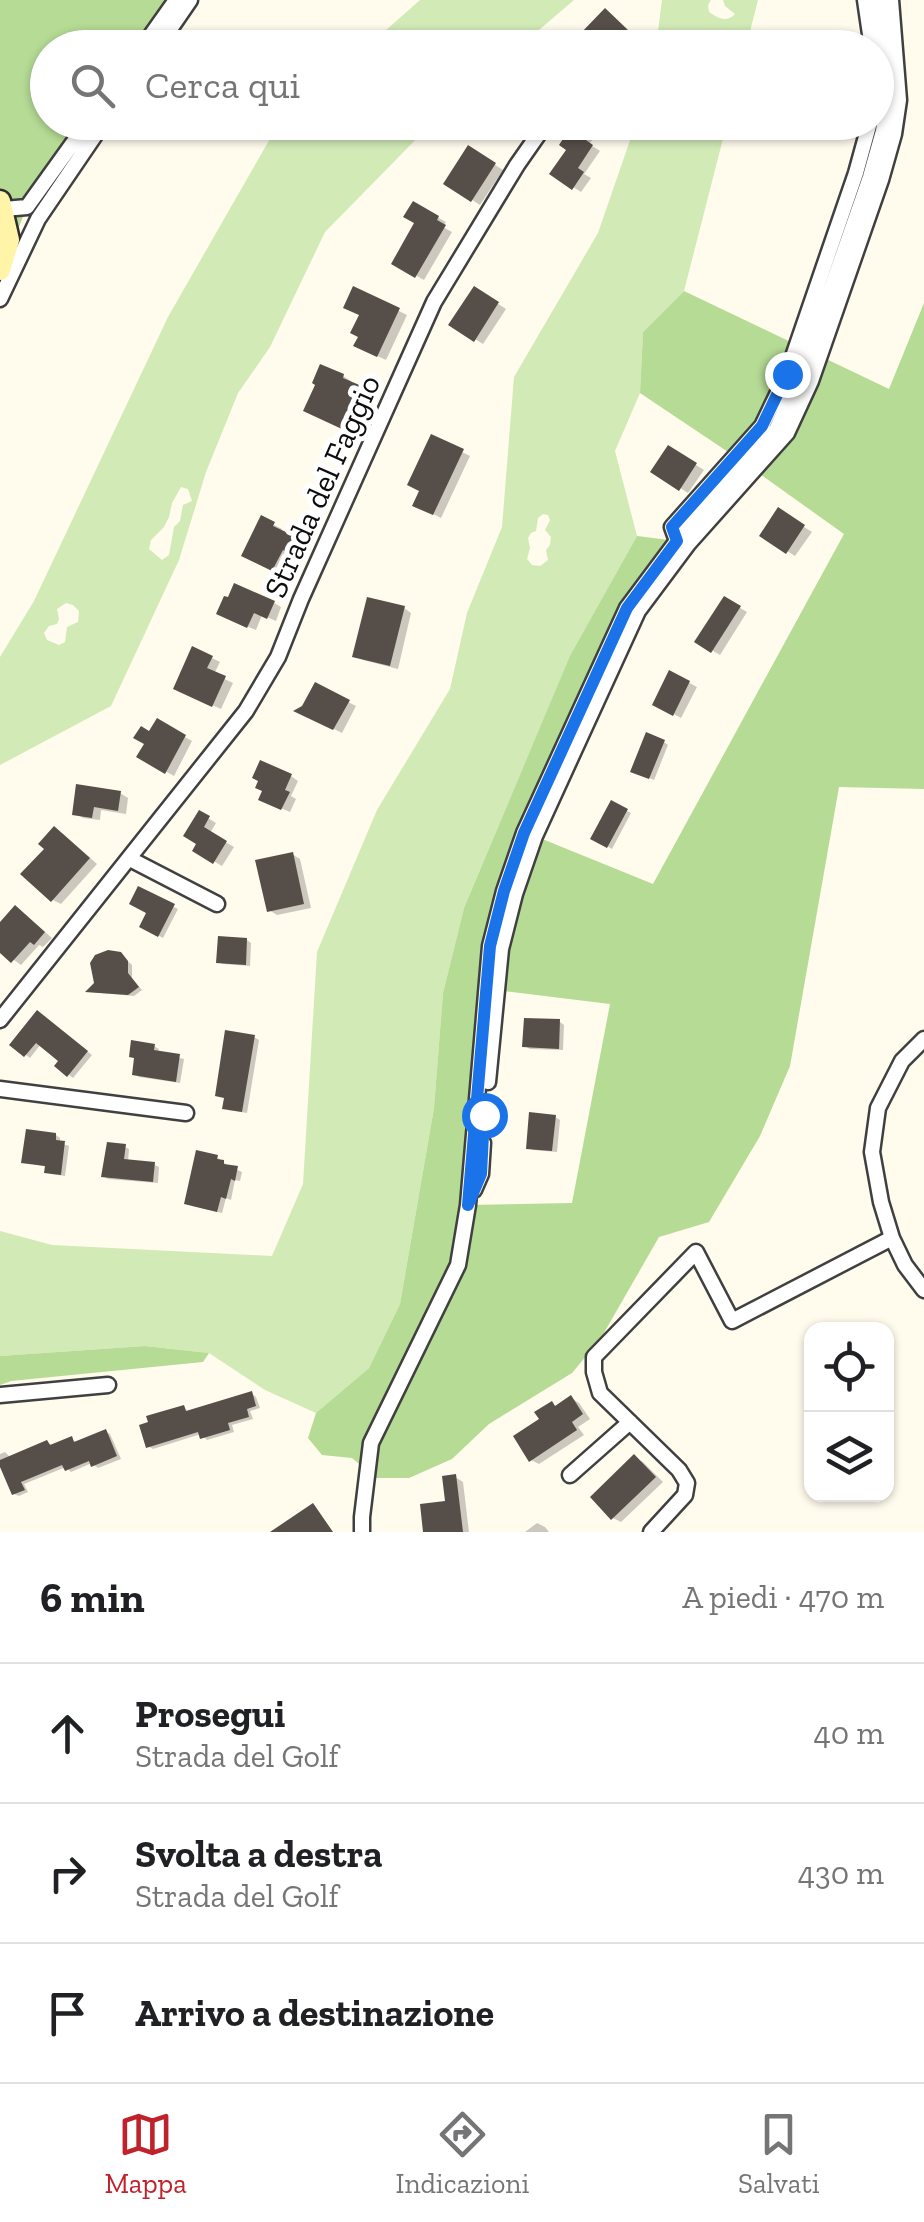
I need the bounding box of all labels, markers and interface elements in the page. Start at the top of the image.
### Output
search box [30,30,894,140]
icon: search [65,58,120,113]
text: Cerca qui [145,62,300,108]
route end [765,352,811,398]
street label: Strada del Faggio [256,369,388,603]
route start [462,1093,508,1139]
map controls [804,1322,894,1502]
button: locate [804,1322,894,1412]
button: layers [804,1412,894,1502]
text: 6 min [40,1572,145,1623]
text: A piedi · 470 m [682,1578,884,1616]
text: Prosegui [135,1691,285,1737]
icon: ahead [40,1706,95,1761]
text: 40 m [813,1714,884,1752]
text: Strada del Golf [135,1737,339,1775]
text: Svolta a destra [135,1831,382,1877]
icon: right [40,1846,95,1901]
text: 430 m [798,1854,884,1892]
text: Strada del Golf [135,1877,339,1915]
icon: arrive [40,1986,95,2041]
text: Arrivo a destinazione [135,1990,494,2036]
tab: Mappa [104,2107,187,2200]
tab: Indicazioni [395,2107,529,2200]
tab: Salvati [738,2107,820,2200]

